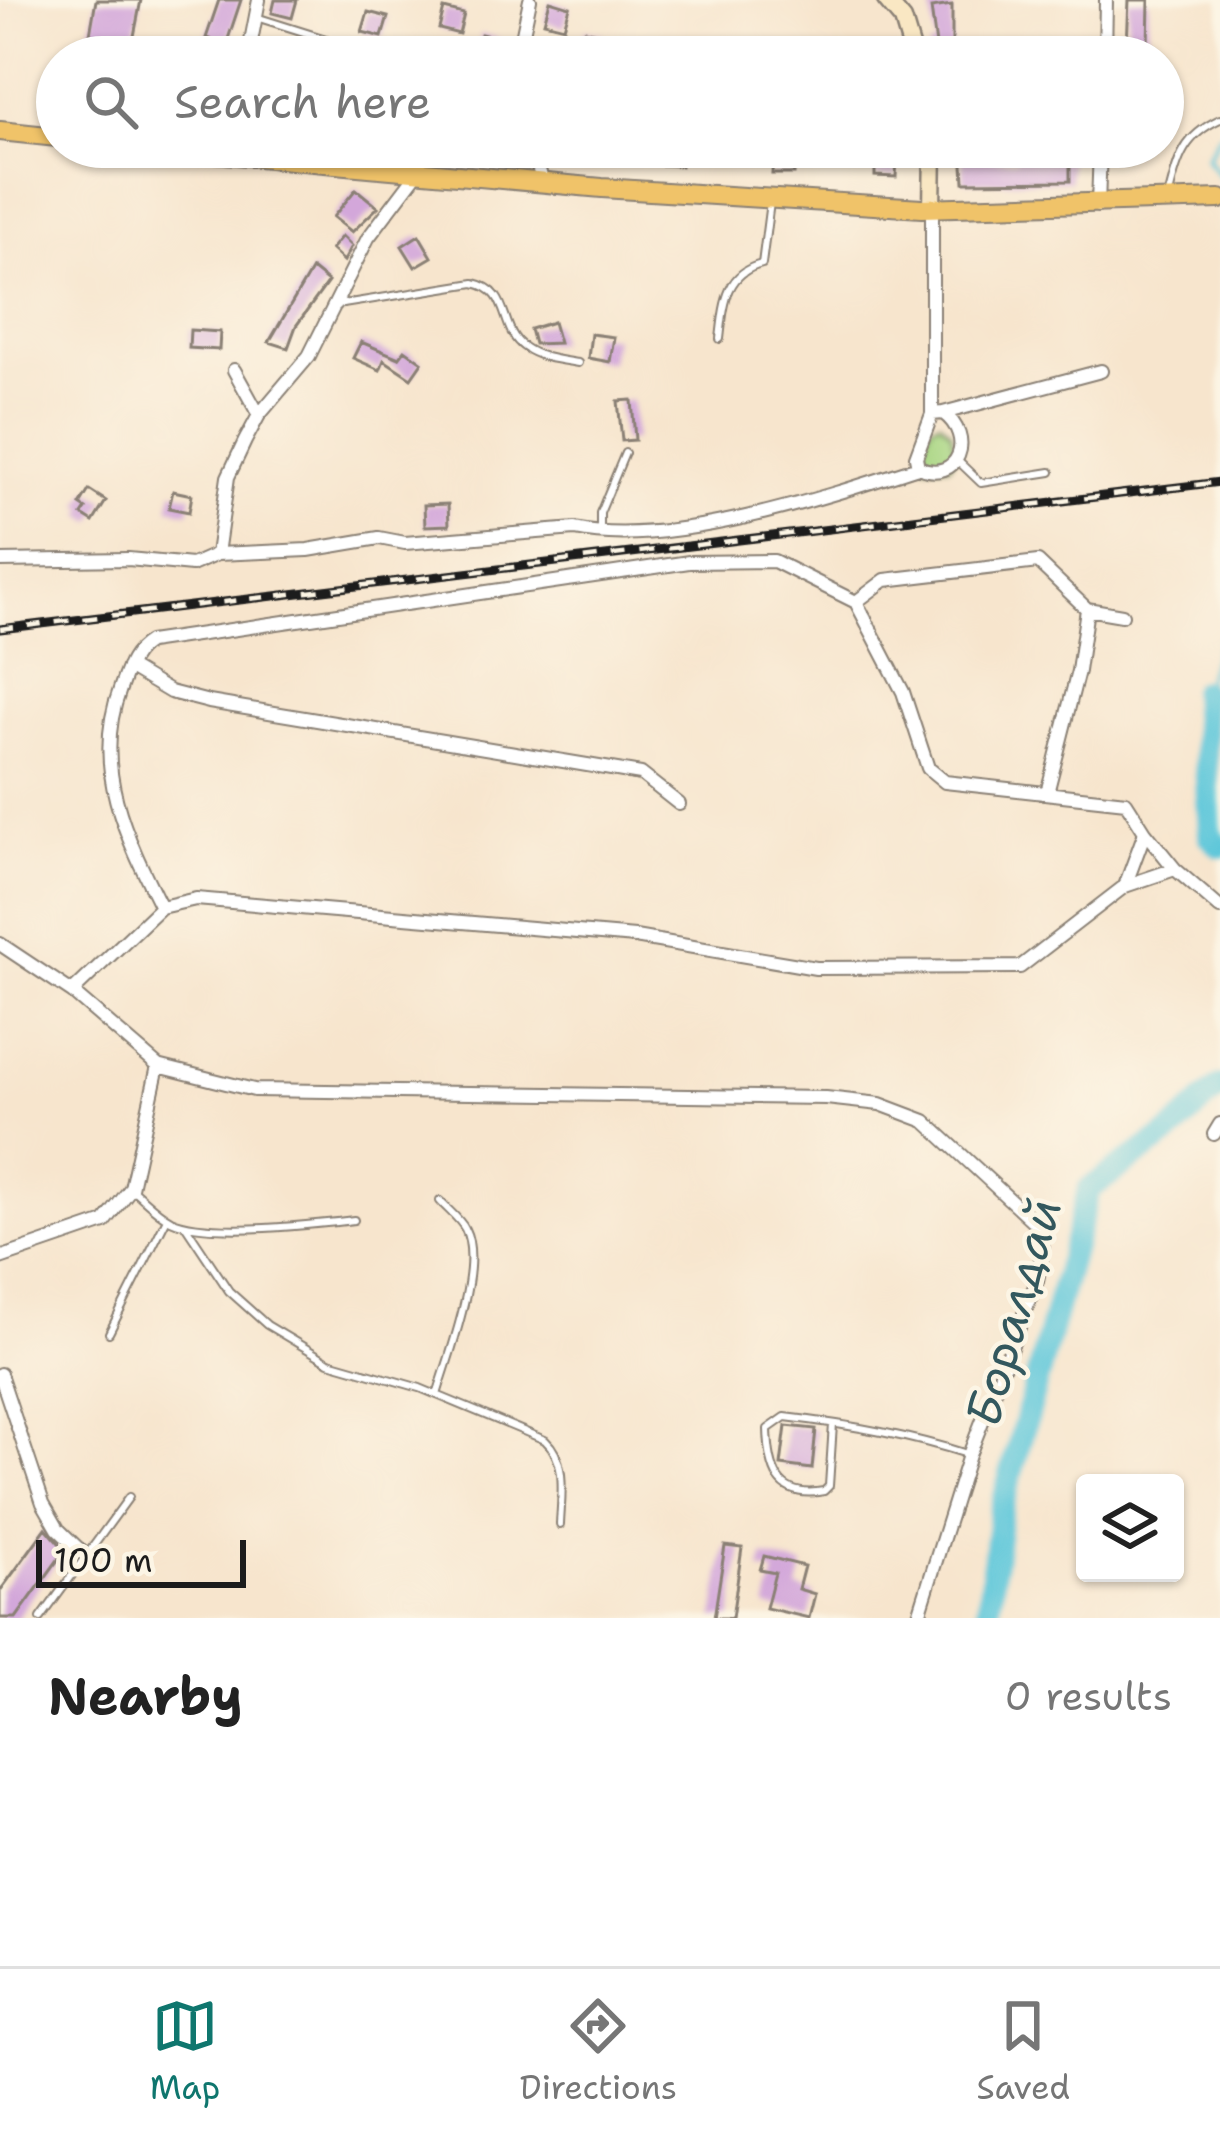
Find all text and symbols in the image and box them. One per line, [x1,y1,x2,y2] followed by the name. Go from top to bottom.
[36,36,1184,168] search box
[78,69,144,135] icon: search
[174,72,431,132] text: Search here
[950,1190,1076,1434] water label: Боралдай
[1076,1474,1184,1582] map controls
[1076,1474,1184,1582] button: layers
[36,1534,246,1587] scale bar
[54,1538,153,1583] text: 100 m
[48,1662,243,1730] text: Nearby
[1005,1670,1172,1722] text: 0 results
[150,1993,220,2110] tab: Map
[520,1993,677,2110] tab: Directions
[977,1993,1070,2110] tab: Saved

